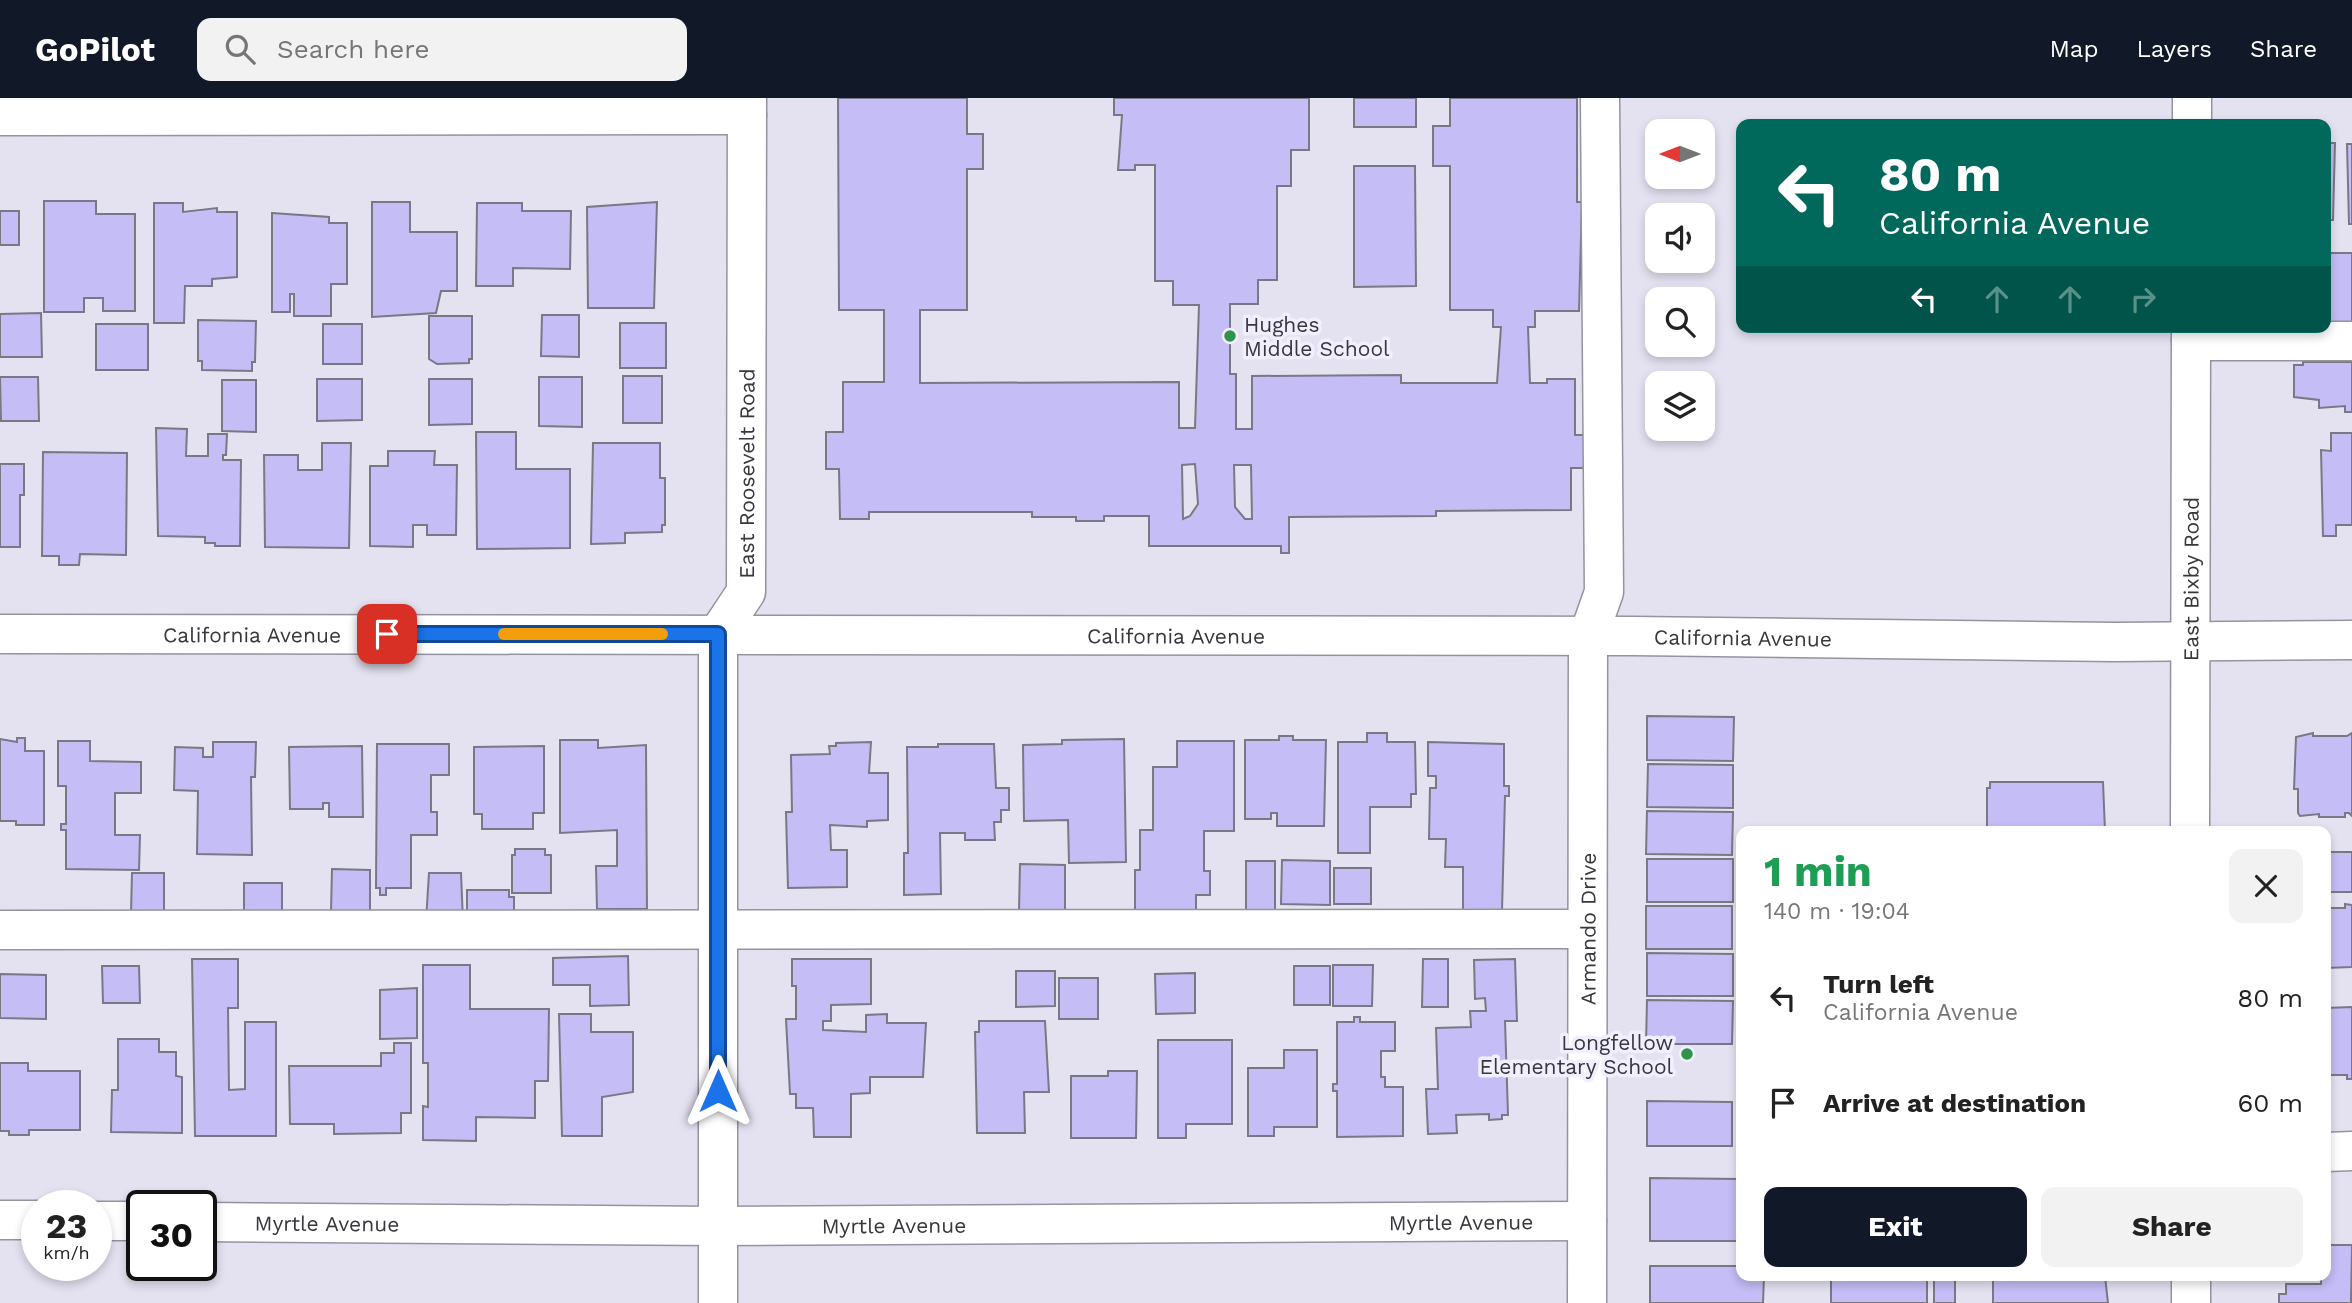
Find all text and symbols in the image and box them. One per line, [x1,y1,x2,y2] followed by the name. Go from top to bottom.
[197,18,687,81] search box
[35,30,155,69] text: GoPilot
[221,30,259,68] icon: search
[277,34,429,64] text: Search here
[2050,35,2098,63] text: Map
[2136,35,2212,63] text: Layers
[2250,35,2317,63] text: Share
[1645,119,1715,189] north arrow
[1645,119,1715,441] map controls
[1879,145,2001,203] text: 80 m
[1764,147,1855,238] icon: left
[1645,203,1715,273] button: sound
[1879,204,2150,242] text: California Avenue
[1905,280,1943,318] icon: left
[1978,280,2016,318] icon: ahead
[2051,280,2089,318] icon: ahead
[2124,280,2162,318] icon: right
[1645,287,1715,357] button: search
[1244,312,1390,361] place label: Hughes Middle School
[1222,328,1238,344] marker: Hughes Middle School
[734,368,759,579] street label: East Roosevelt Road
[1645,371,1715,441] button: layers
[2178,497,2203,661] street label: East Bixby Road
[357,604,417,664] pin
[368,615,406,653] icon: arrive
[163,622,341,647] street label: California Avenue
[1087,623,1265,648] street label: California Avenue
[1654,624,1832,651] street label: California Avenue
[1764,847,1872,896] text: 1 min
[2229,849,2303,923] button: close
[1575,853,1600,1005] street label: Armando Drive
[1764,898,1910,925] text: 140 m · 19:04
[1823,969,1934,999] text: Turn left
[1764,979,1802,1017] icon: left
[2237,983,2303,1013] text: 80 m
[1823,999,2018,1026] text: California Avenue
[1480,1030,1674,1079] place label: Longfellow Elementary School
[1679,1046,1695,1062] marker: Longfellow Elementary School
[681,1054,755,1128] position arrow
[1764,1084,1802,1122] icon: arrive
[1823,1088,2086,1118] text: Arrive at destination
[2237,1088,2303,1118] text: 60 m
[1764,1187,2027,1267] button: Exit
[2041,1187,2303,1267] button: Share
[126,1190,217,1281] speed limit sign: 30
[46,1205,87,1247] text: 23
[1389,1209,1533,1235] street label: Myrtle Avenue
[255,1210,399,1236] street label: Myrtle Avenue
[822,1212,966,1238] street label: Myrtle Avenue
[43,1242,90,1263] text: km/h

